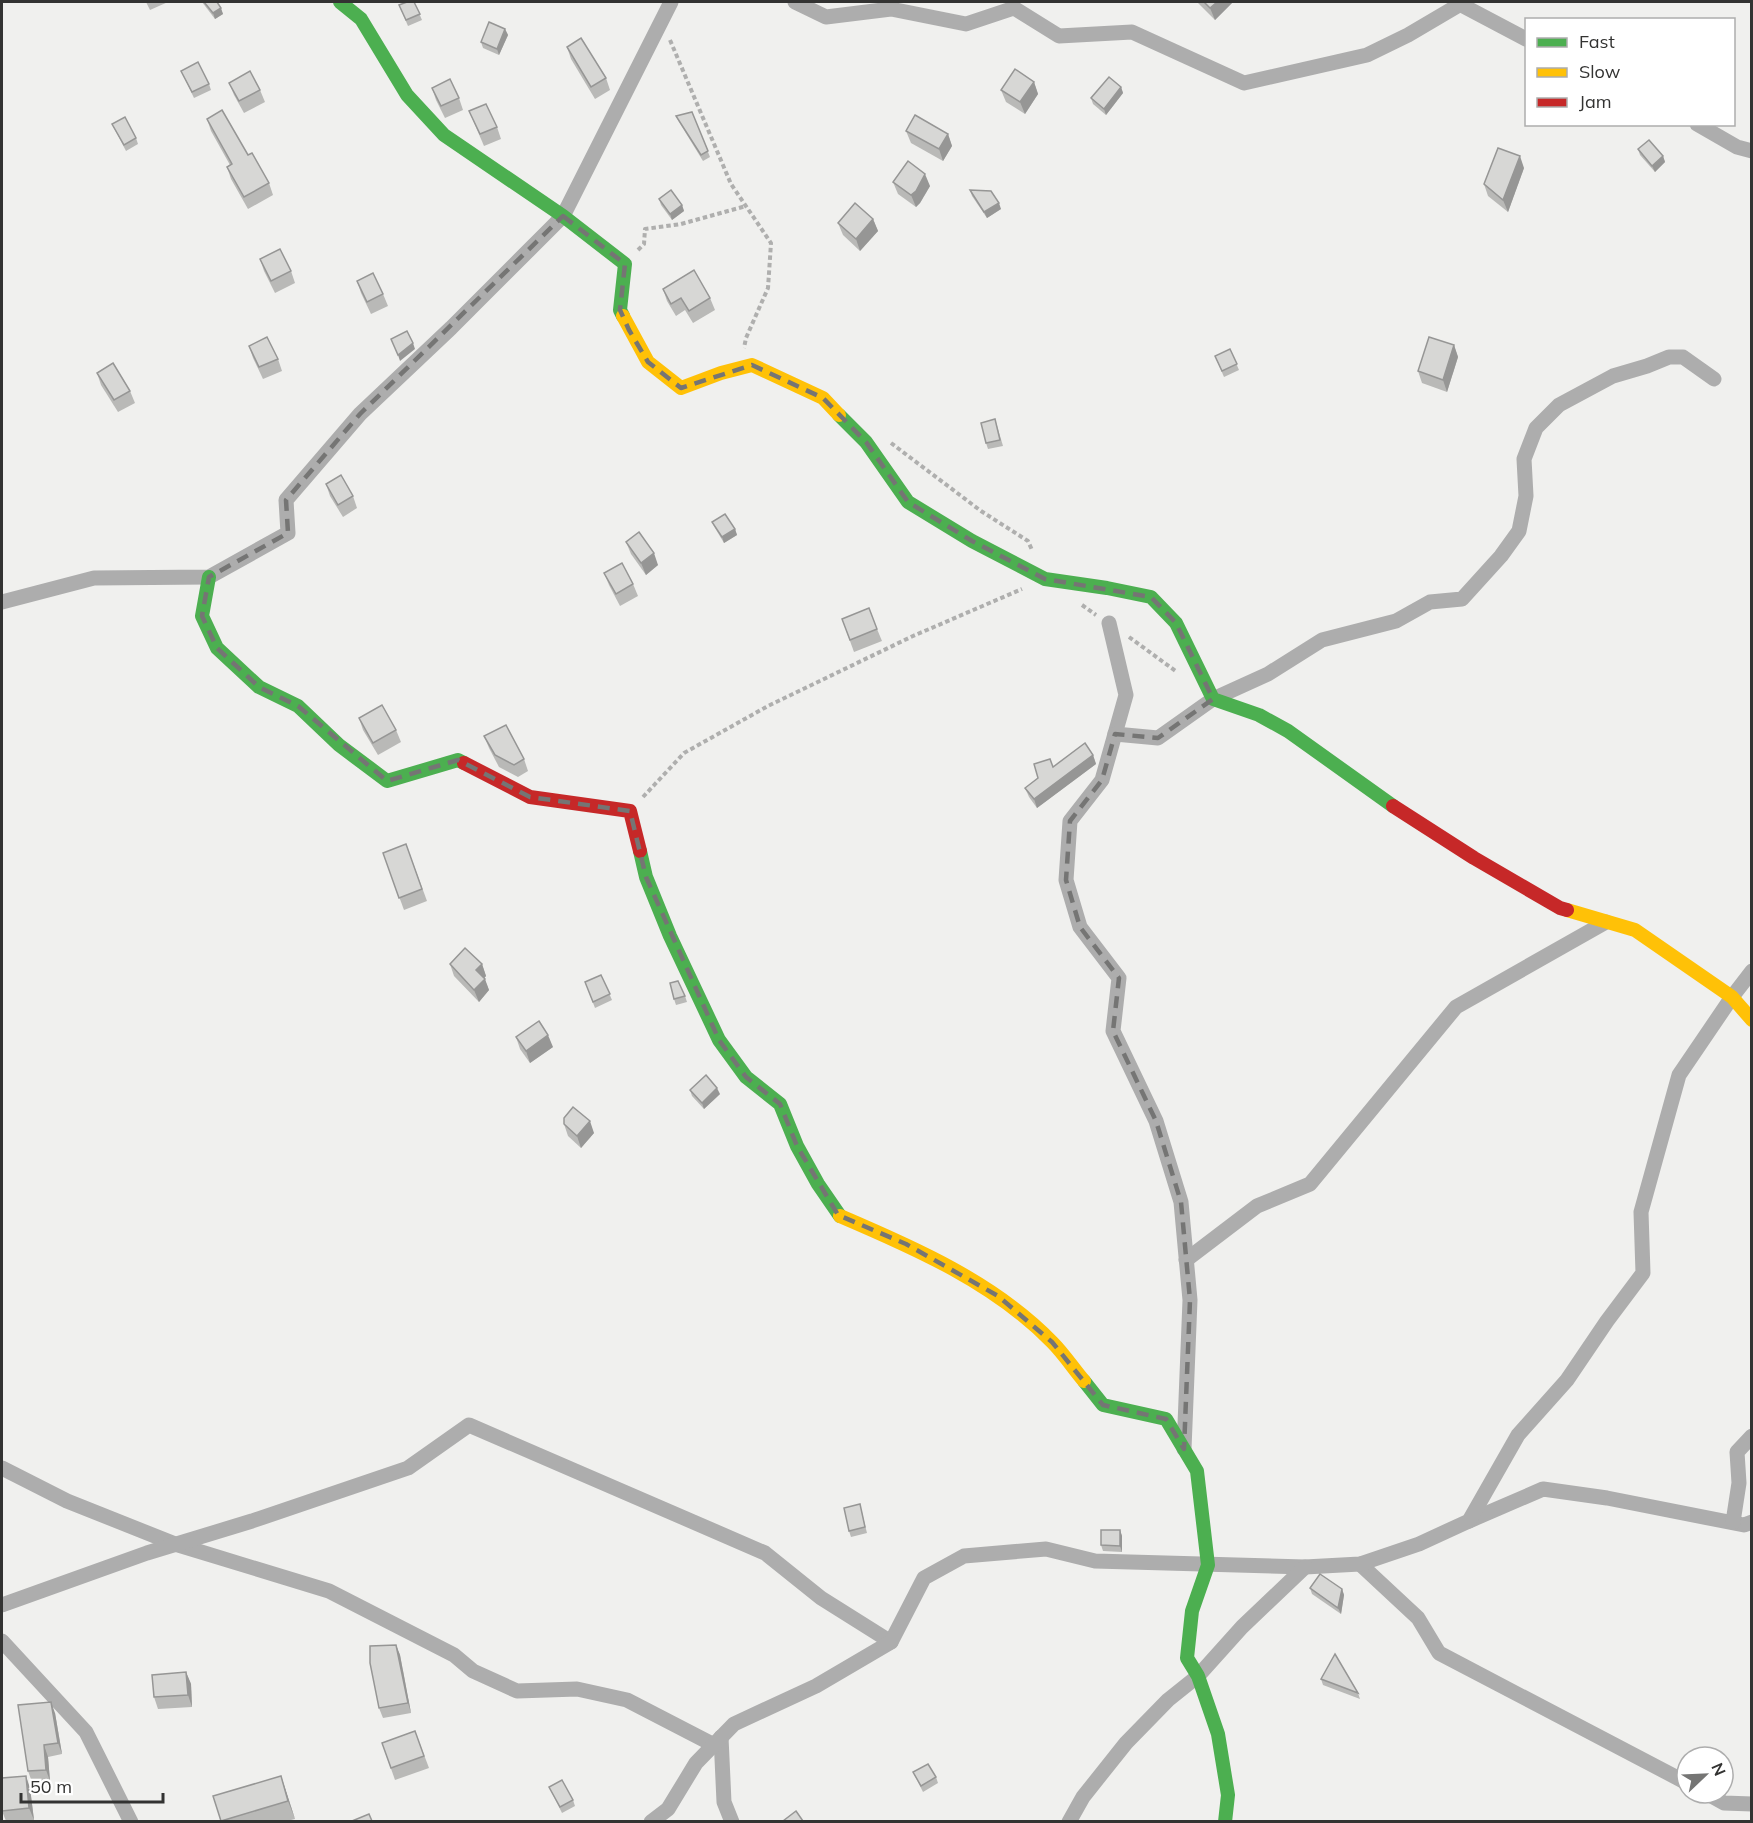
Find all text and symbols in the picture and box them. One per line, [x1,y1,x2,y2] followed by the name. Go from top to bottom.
[1525,18,1735,126] legend
[1579,30,1615,53] text: Fast
[1579,60,1621,83] text: Slow
[1579,90,1612,113] text: Jam
[1675,1745,1735,1805] north arrow
[1707,1760,1730,1779] text: N
[21,1766,164,1804] scale bar
[30,1775,72,1798] text: 50 m

